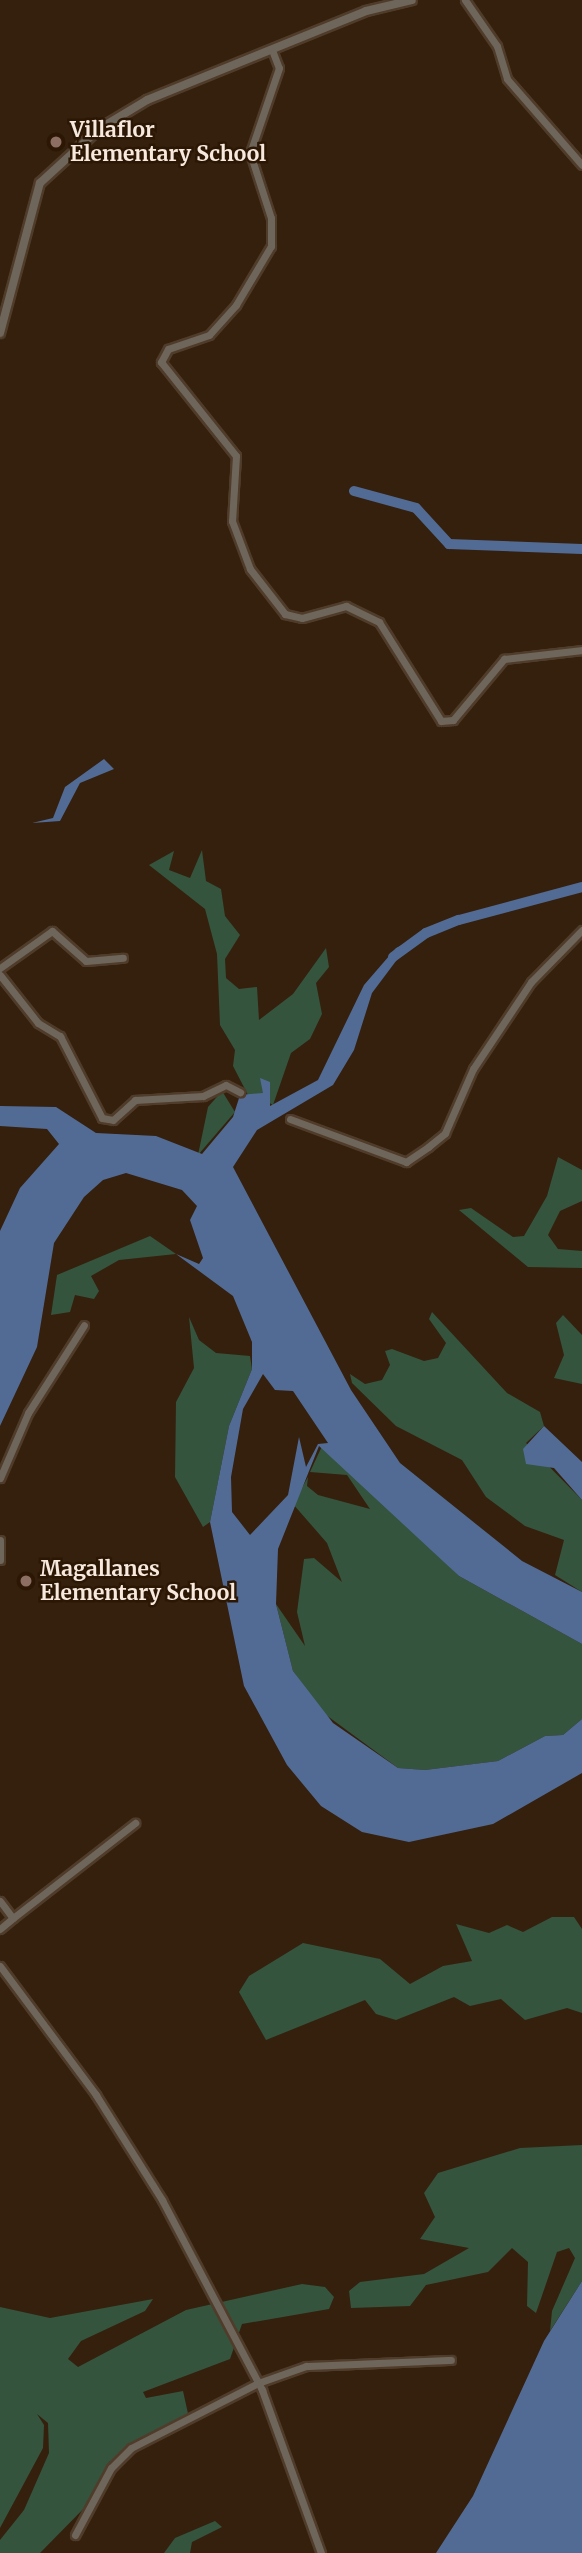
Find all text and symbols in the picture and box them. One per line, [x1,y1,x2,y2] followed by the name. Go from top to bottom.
[70,117,266,167] place label: Villaflor Elementary School
[48,134,64,150] marker: Villaflor Elementary School
[40,1556,236,1606] place label: Magallanes Elementary School
[18,1573,34,1589] marker: Magallanes Elementary School

